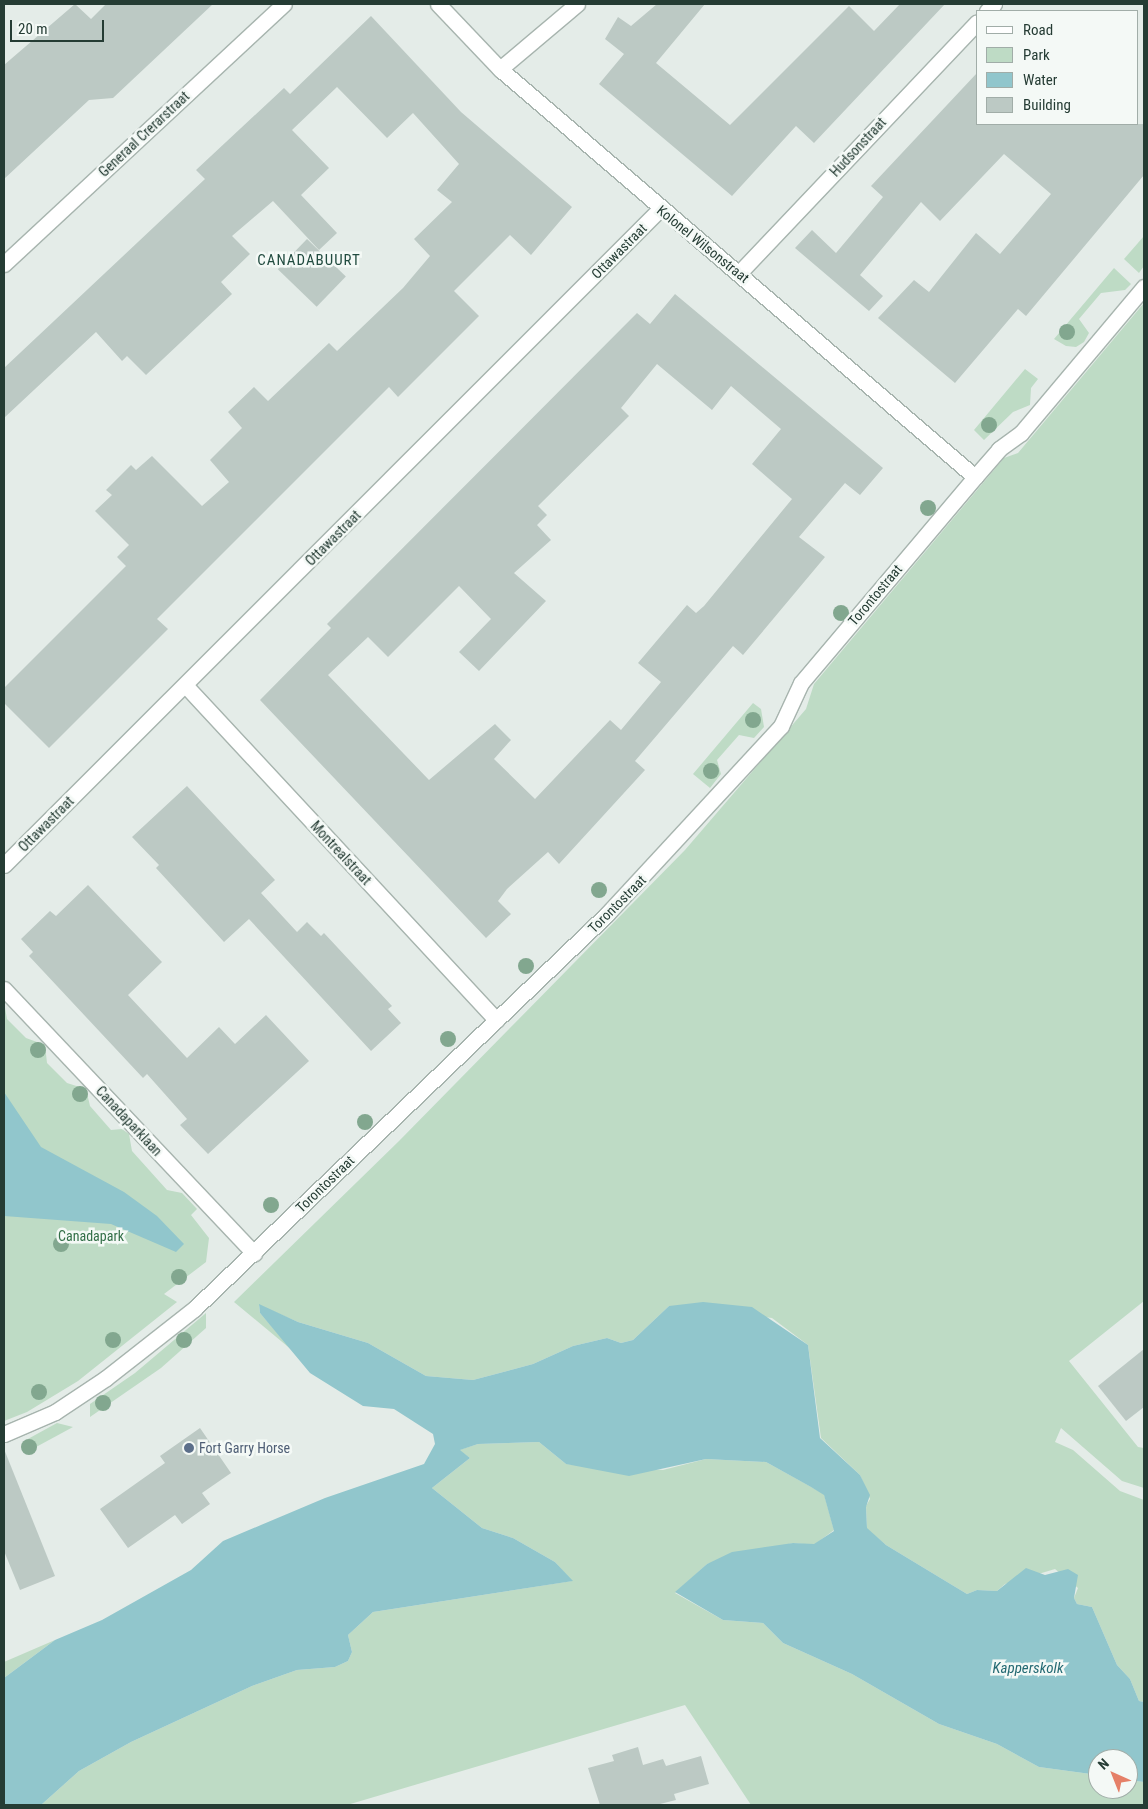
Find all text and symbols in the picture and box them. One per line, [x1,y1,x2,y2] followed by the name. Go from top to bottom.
[12,10,106,42] scale bar
[976,10,1138,125] legend
[18,20,48,38] text: 20 m
[1023,21,1053,39] text: Road
[1023,46,1050,64] text: Park
[1023,71,1057,89] text: Water
[95,88,193,180] street label: Generaal Crerarstraat
[1023,96,1071,114] text: Building
[826,114,890,180] street label: Hudsonstraat
[653,202,753,286] street label: Kolonel Wilsonstraat
[588,220,650,282] street label: Ottawastraat
[256,252,362,270] district label: CANADABUURT
[302,507,364,569] street label: Ottawastraat
[845,561,905,629] street label: Torontostraat
[15,793,77,855] street label: Ottawastraat
[307,818,375,888] street label: Montrealstraat
[585,872,649,936] street label: Torontostraat
[92,1083,166,1159] street label: Canadaparklaan
[292,1152,358,1216] street label: Torontostraat
[58,1228,124,1244] park label: Canadapark
[199,1440,290,1456] place label: Fort Garry Horse
[183,1442,195,1454] marker: Fort Garry Horse
[993,1660,1063,1678] water label: Kapperskolk
[1088,1749,1138,1799] north arrow
[1095,1755,1112,1773] text: N

